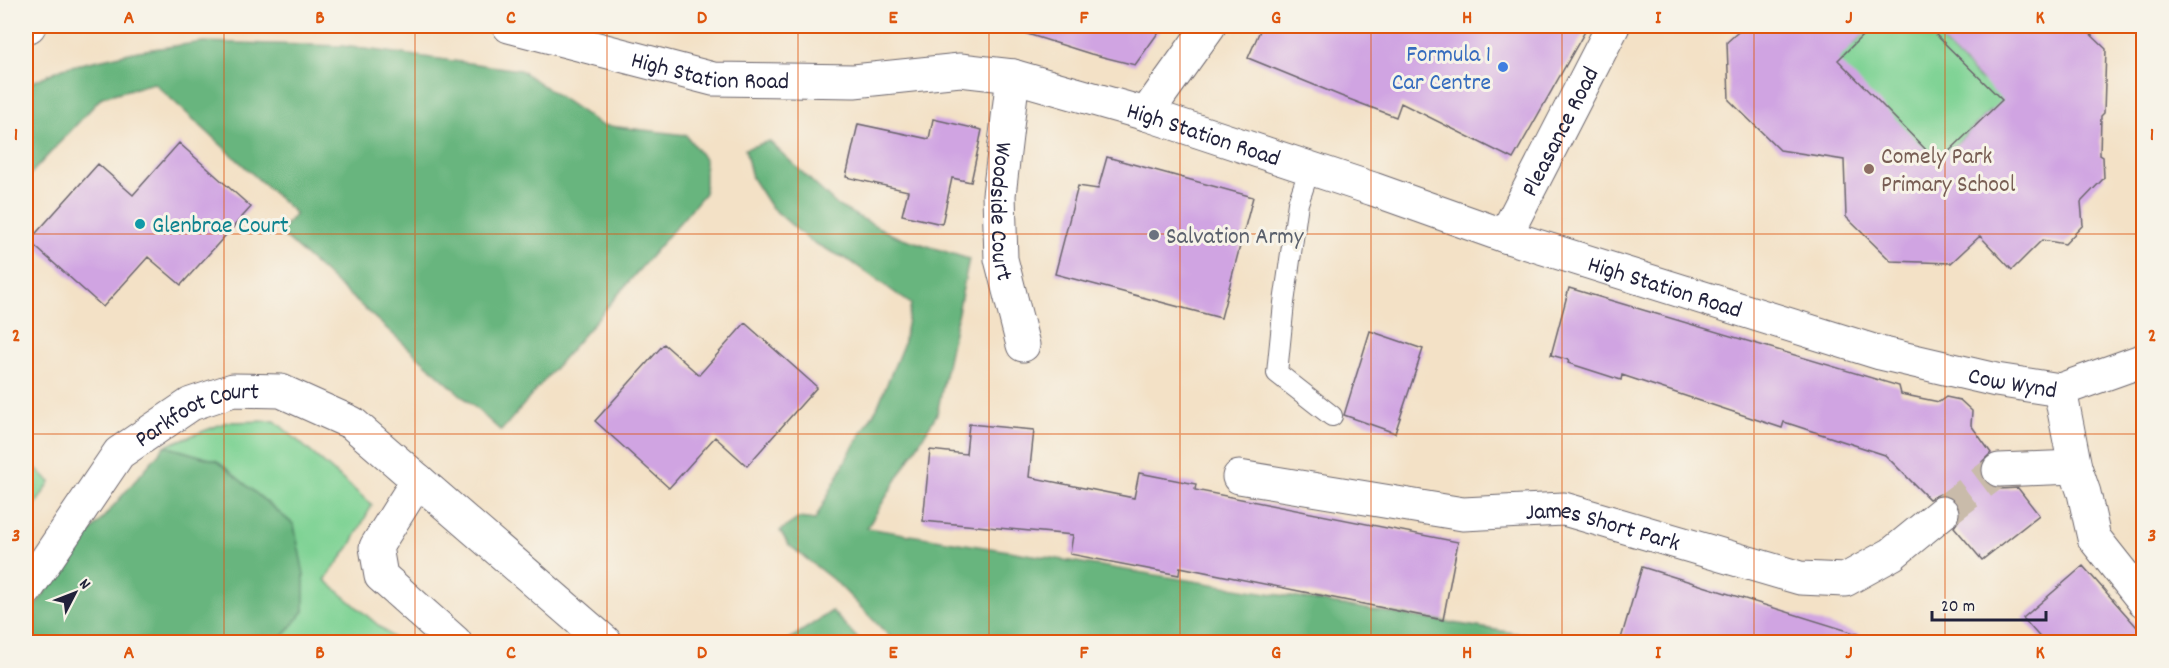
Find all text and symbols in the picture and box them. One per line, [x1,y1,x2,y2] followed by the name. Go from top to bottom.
[124,5,135,33] text: A
[315,5,325,33] text: B
[506,5,516,33] text: C
[697,5,708,33] text: D
[888,5,898,33] text: E
[1080,5,1090,33] text: F
[1271,5,1281,33] text: G
[1462,5,1472,33] text: H
[1655,5,1662,33] text: I
[1845,5,1853,33] text: J
[2035,5,2045,33] text: K
[1392,39,1491,101] place label: Formula 1 Car Centre
[627,44,789,100] street label: High Station Road
[1496,60,1510,74] marker: Formula 1 Car Centre
[1514,62,1609,203] street label: Pleasance Road
[1122,95,1284,177] street label: High Station Road
[14,122,18,150] text: 1
[2150,122,2154,150] text: 1
[979,140,1020,285] street label: Woodside Court
[1881,141,2016,203] place label: Comely Park Primary School
[1862,162,1876,176] marker: Comely Park Primary School
[152,210,289,244] place label: Glenbrae Court
[133,217,147,231] marker: Glenbrae Court
[1166,221,1305,255] place label: Salvation Army
[1147,228,1161,242] marker: Salvation Army
[1583,249,1746,329] street label: High Station Road
[12,323,20,351] text: 2
[2148,323,2156,351] text: 2
[1964,360,2059,409] street label: Cow Wynd
[129,376,259,457] street label: Parkfoot Court
[1525,495,1684,562] street label: James Short Park
[12,523,20,551] text: 3
[2148,523,2156,551] text: 3
[45,563,105,623] north arrow
[73,574,96,595] text: N
[1932,584,2046,622] scale bar
[1941,595,1975,620] text: 20 m
[124,640,135,668] text: A
[315,640,325,668] text: B
[506,640,516,668] text: C
[697,640,708,668] text: D
[888,640,898,668] text: E
[1080,640,1090,668] text: F
[1271,640,1281,668] text: G
[1462,640,1472,668] text: H
[1655,640,1662,668] text: I
[1845,640,1853,668] text: J
[2035,640,2045,668] text: K

